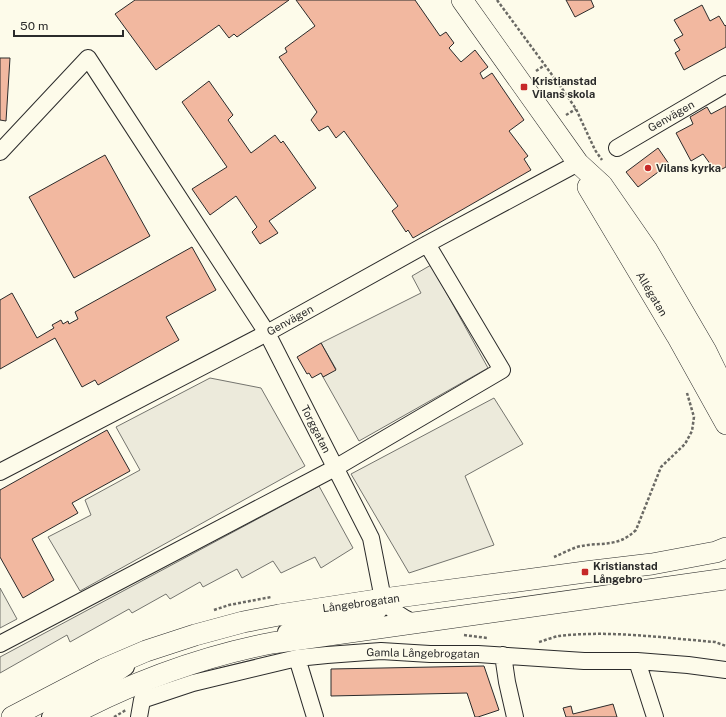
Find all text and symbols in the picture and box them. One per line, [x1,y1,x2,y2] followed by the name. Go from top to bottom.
[14,12,123,38] scale bar
[20,19,48,33] text: 50 m
[532,75,597,100] place label: Kristianstad Vilans skola
[519,82,529,92] marker: Kristianstad Vilans skola
[646,98,696,134] street label: Genvägen
[656,162,721,174] place label: Vilans kyrka
[643,163,653,173] marker: Vilans kyrka
[634,270,670,318] street label: Allégatan
[265,302,315,338] street label: Genvägen
[299,403,333,455] street label: Torggatan
[593,560,658,585] place label: Kristianstad Långebro
[580,567,590,577] marker: Kristianstad Långebro
[322,592,400,614] street label: Långebrogatan
[366,646,480,660] street label: Gamla Långebrogatan

